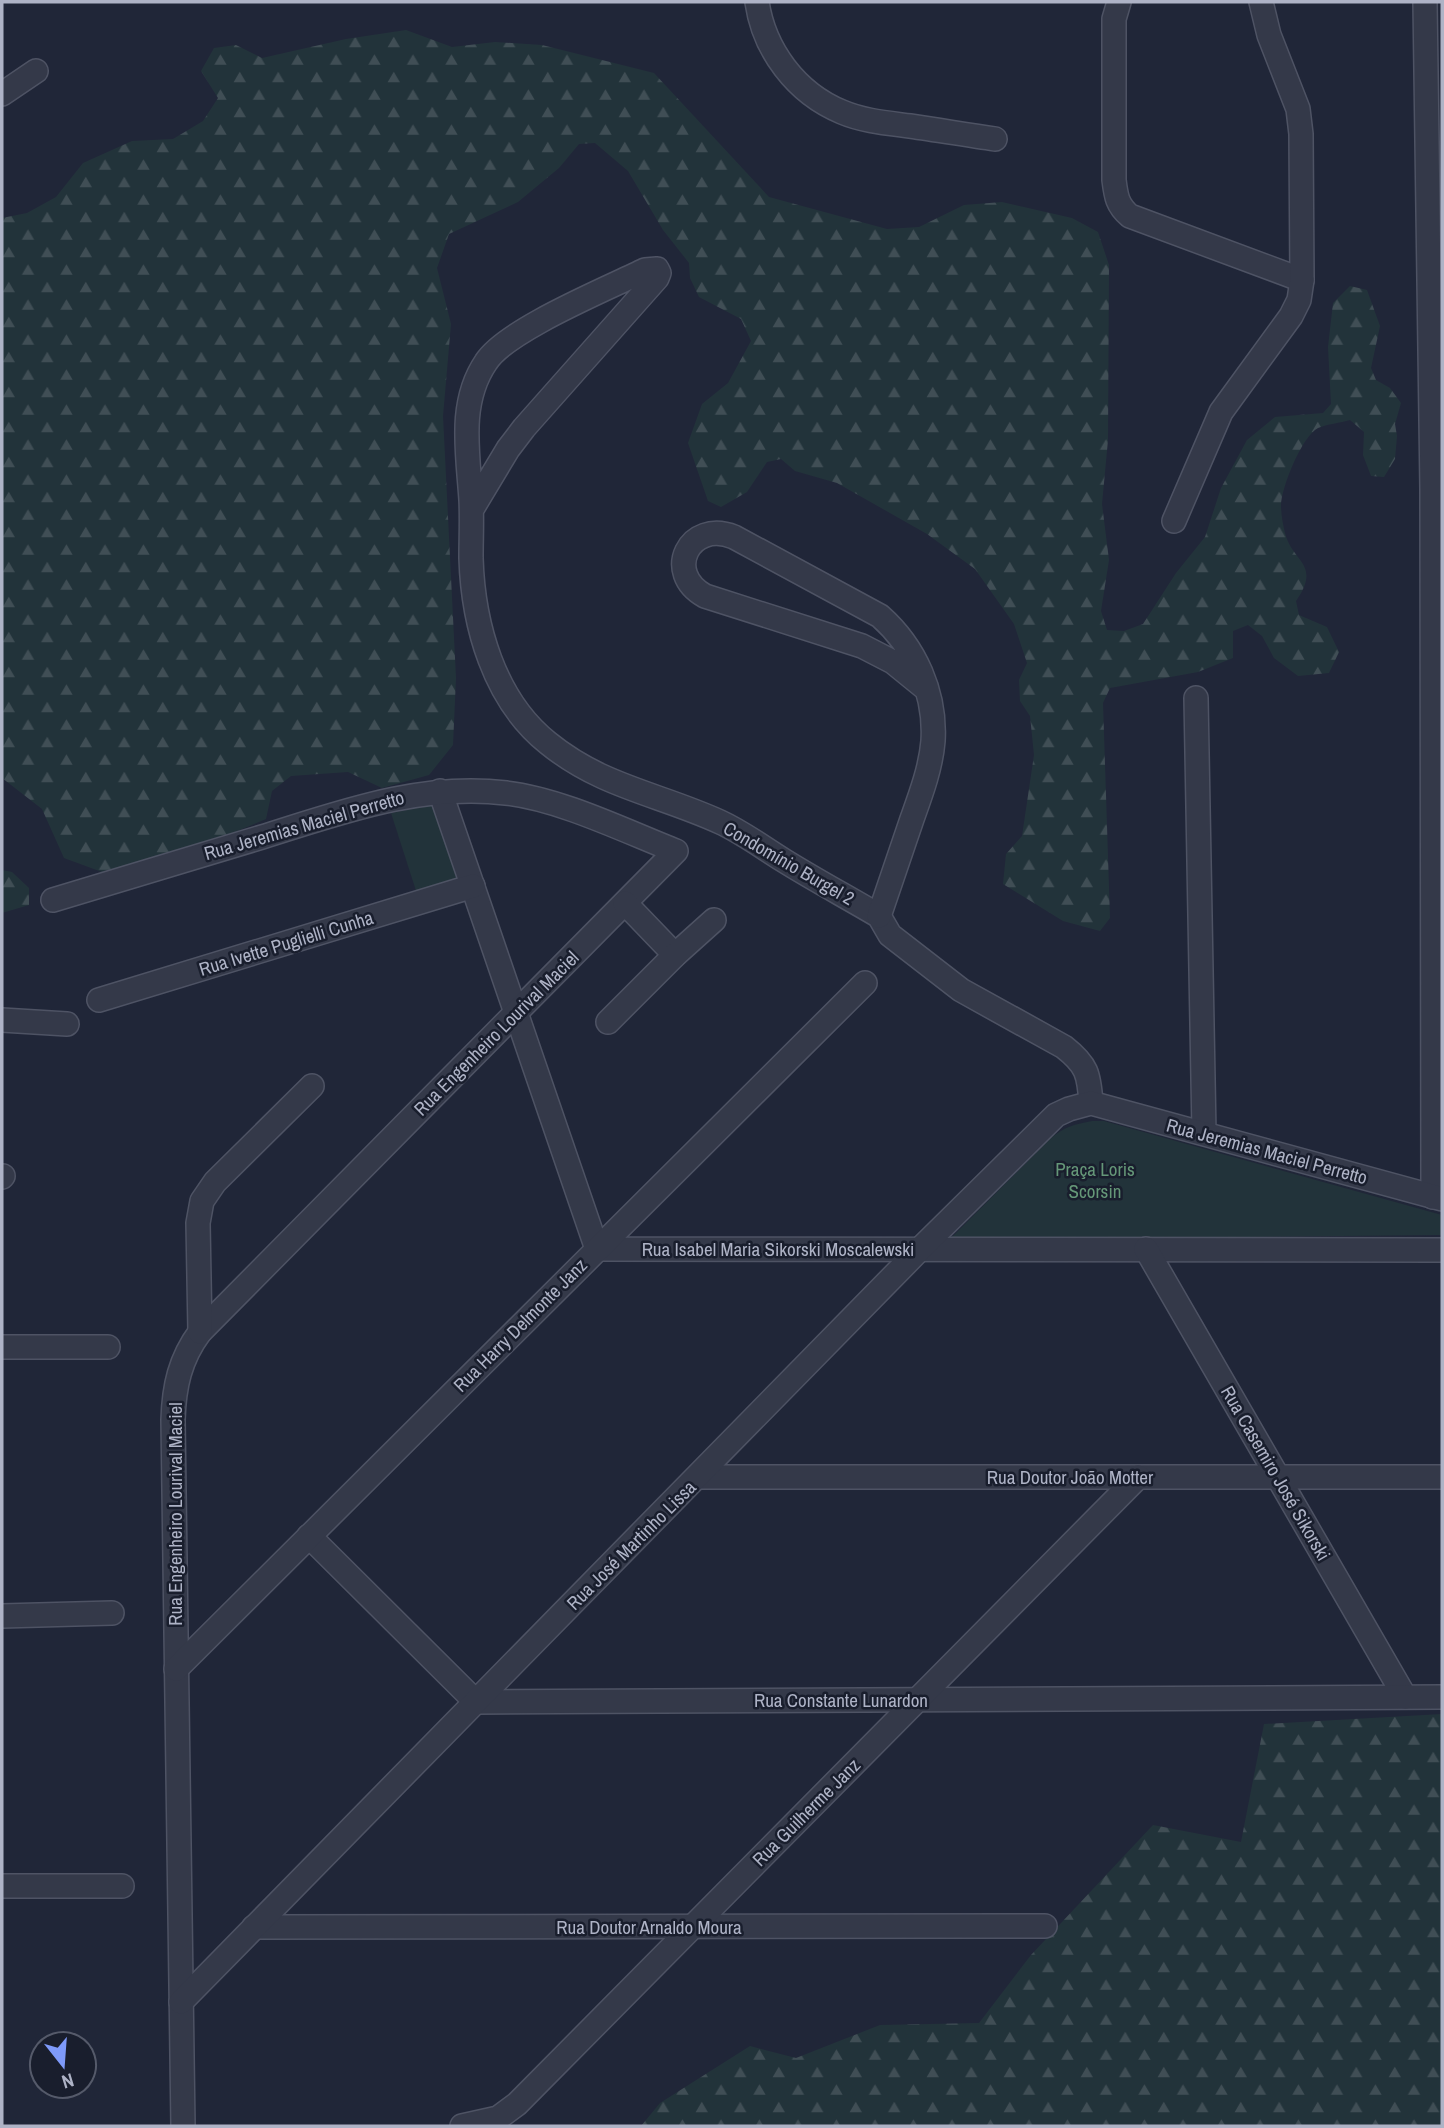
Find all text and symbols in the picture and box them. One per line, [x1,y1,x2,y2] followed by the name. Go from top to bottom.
[201,784,407,866] street label: Rua Jeremias Maciel Perretto
[719,815,859,911] street label: Condomínio Burgel 2
[196,904,377,982] street label: Rua Ivette Puglielli Cunha
[408,945,584,1121] street label: Rua Engenheiro Lourival Maciel
[1164,1112,1370,1190] street label: Rua Jeremias Maciel Perretto
[1055,1156,1135,1204] park label: Praça Loris Scorsin
[642,1236,914,1262] street label: Rua Isabel Maria Sikorski Moscalewski
[447,1252,593,1398] street label: Rua Harry Delmonte Janz
[1215,1381,1337,1565] street label: Rua Casemiro José Sikorski
[162,1402,188,1626] street label: Rua Engenheiro Lourival Maciel
[987,1464,1154,1490] street label: Rua Doutor João Motter
[561,1474,702,1615] street label: Rua José Martinho Lissa
[754,1687,928,1713] street label: Rua Constante Lunardon
[746,1752,866,1872] street label: Rua Guilherme Janz
[556,1914,742,1940] street label: Rua Doutor Arnaldo Moura
[28,2030,98,2100] north arrow
[59,2067,77,2095] text: N

